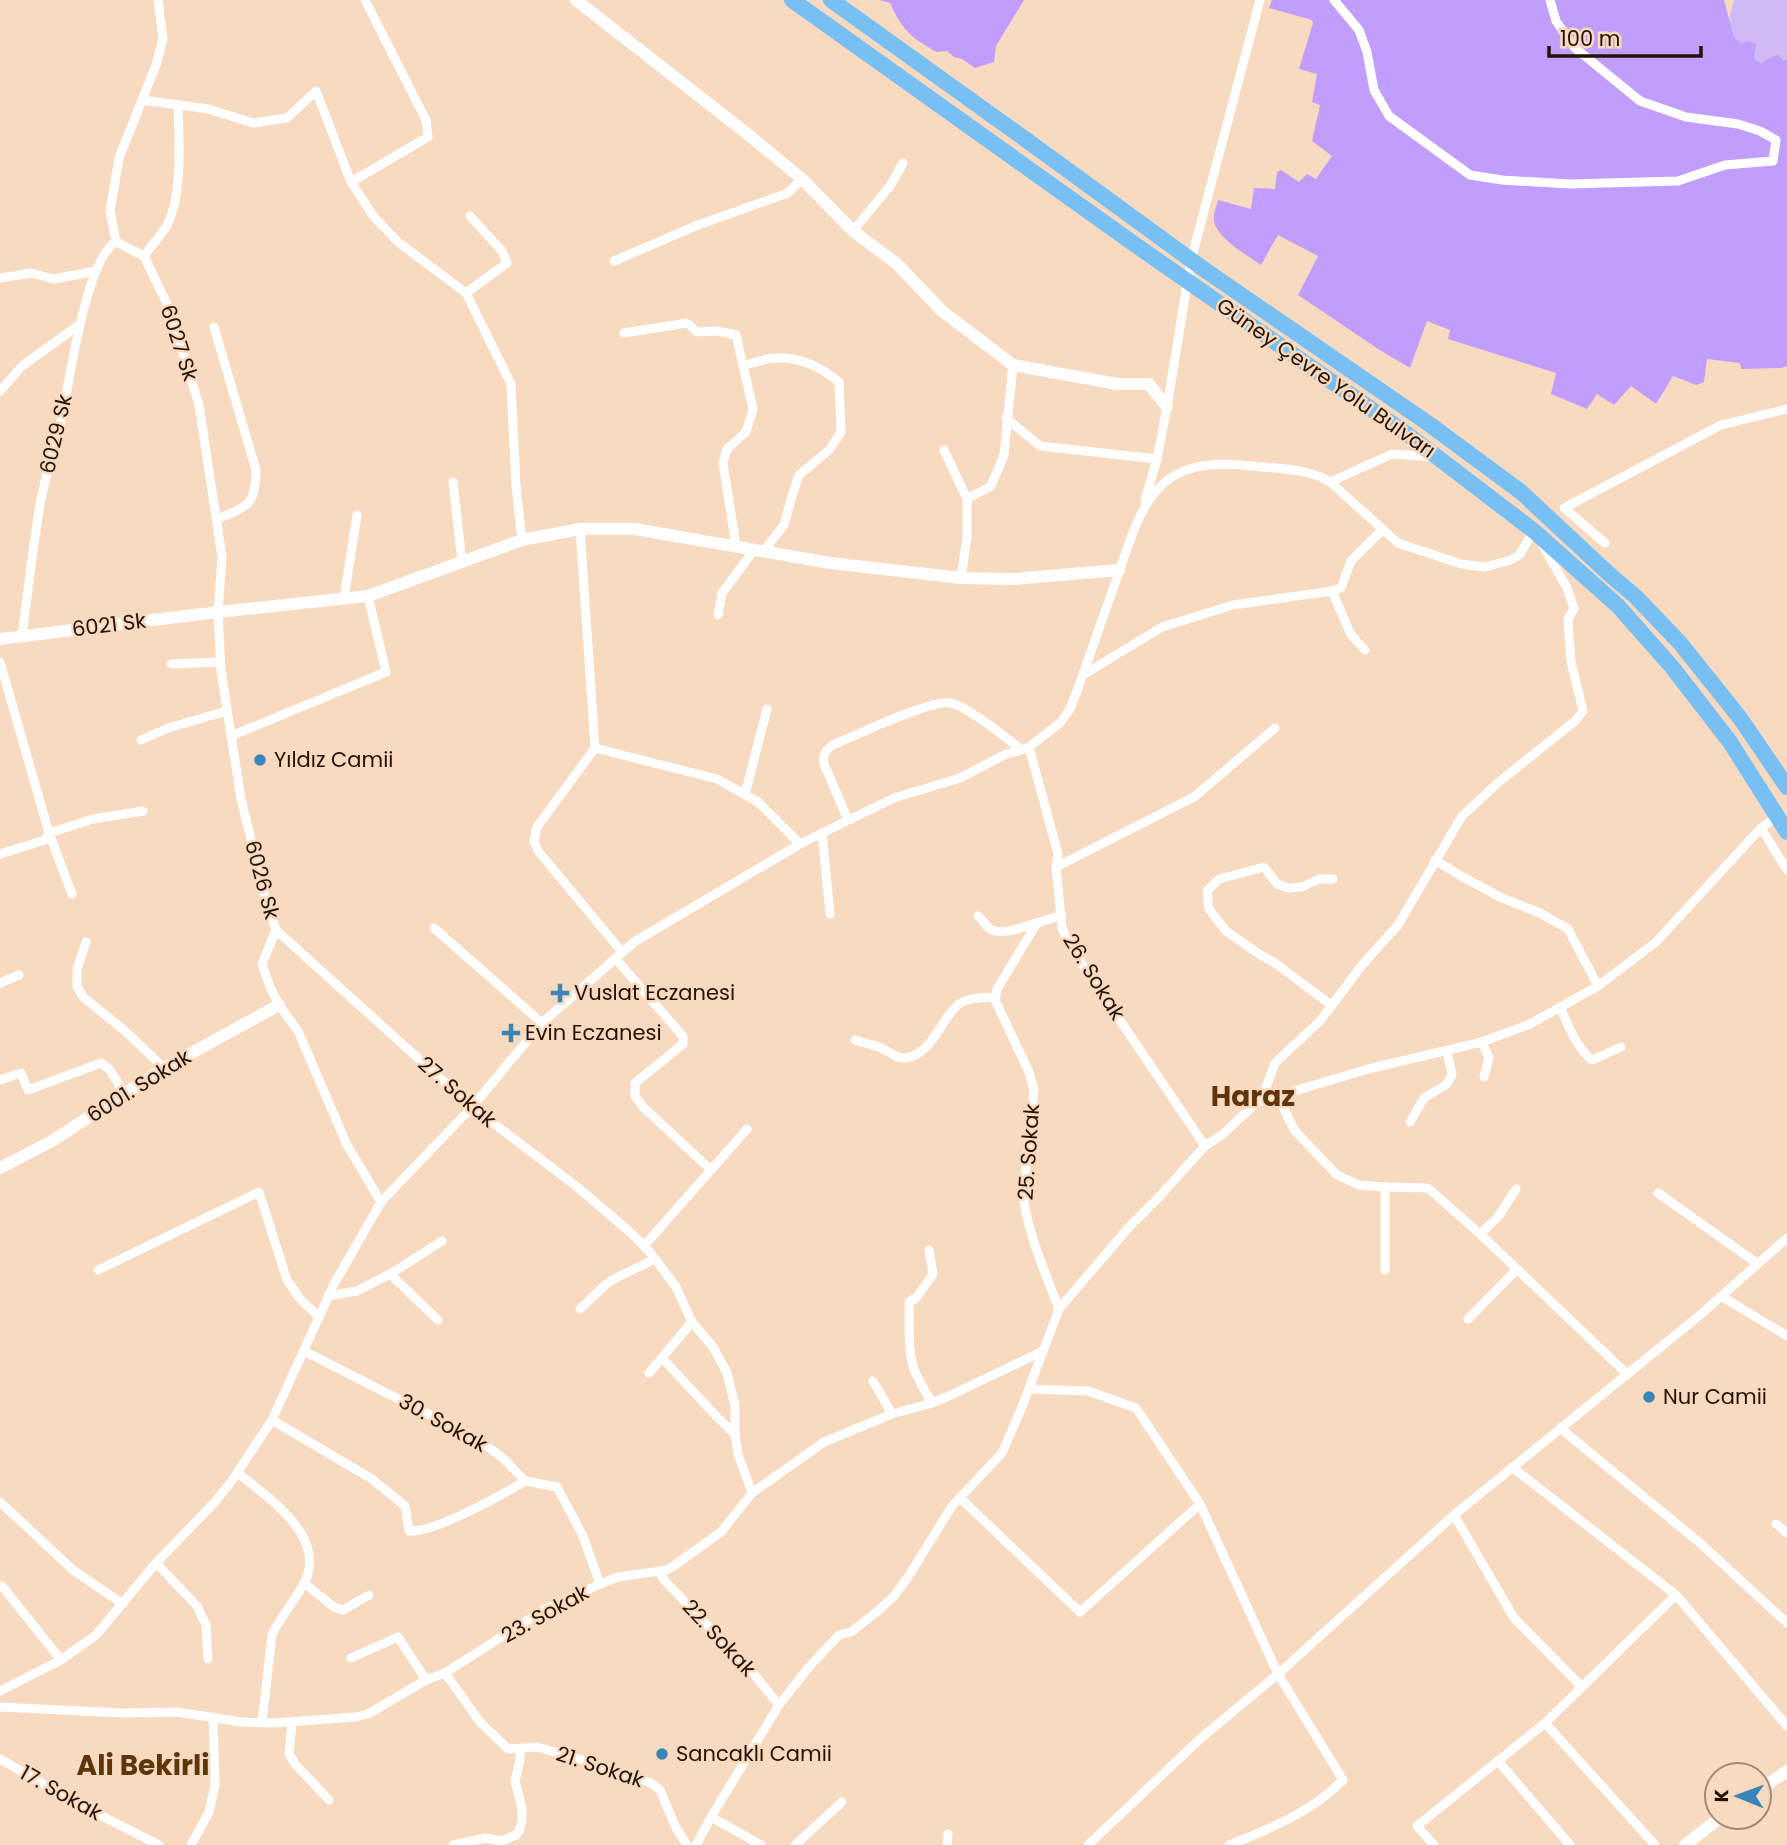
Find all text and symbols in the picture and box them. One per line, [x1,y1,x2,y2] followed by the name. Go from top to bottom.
[1549,14,1701,58] scale bar
[1560,24,1620,53] text: 100 m
[1211,291,1442,464] street label: Güney Çevre Yolu Bulvarı
[154,301,205,385] street label: 6027 Sk
[32,391,79,476] street label: 6029 Sk
[70,606,148,643] street label: 6021 Sk
[274,745,394,774] place label: Yıldız Camii
[252,752,268,768] marker: Yıldız Camii
[238,837,287,923] street label: 6026 Sk
[1056,928,1133,1026] street label: 26. Sokak
[574,978,735,1007] place label: Vuslat Eczanesi
[552,985,568,1001] marker: Vuslat Eczanesi
[525,1018,662,1047] place label: Evin Eczanesi
[503,1025,519,1041] marker: Evin Eczanesi
[81,1042,197,1129] street label: 6001. Sokak
[412,1049,503,1134] street label: 27. Sokak
[1211,1077,1295,1116] district label: Haraz
[1011,1102,1046,1201] street label: 25. Sokak
[1663,1382,1767,1411] place label: Nur Camii
[394,1386,493,1459] street label: 30. Sokak
[1641,1389,1657,1405] marker: Nur Camii
[496,1578,594,1650] street label: 23. Sokak
[676,1593,763,1683] street label: 22. Sokak
[553,1739,648,1794] street label: 21. Sokak
[676,1739,832,1768] place label: Sancaklı Camii
[77,1746,209,1785] district label: Ali Bekirli
[654,1746,670,1762] marker: Sancaklı Camii
[15,1758,108,1827] street label: 17. Sokak
[1703,1761,1773,1831] north arrow
[1708,1789,1735,1803] text: K

